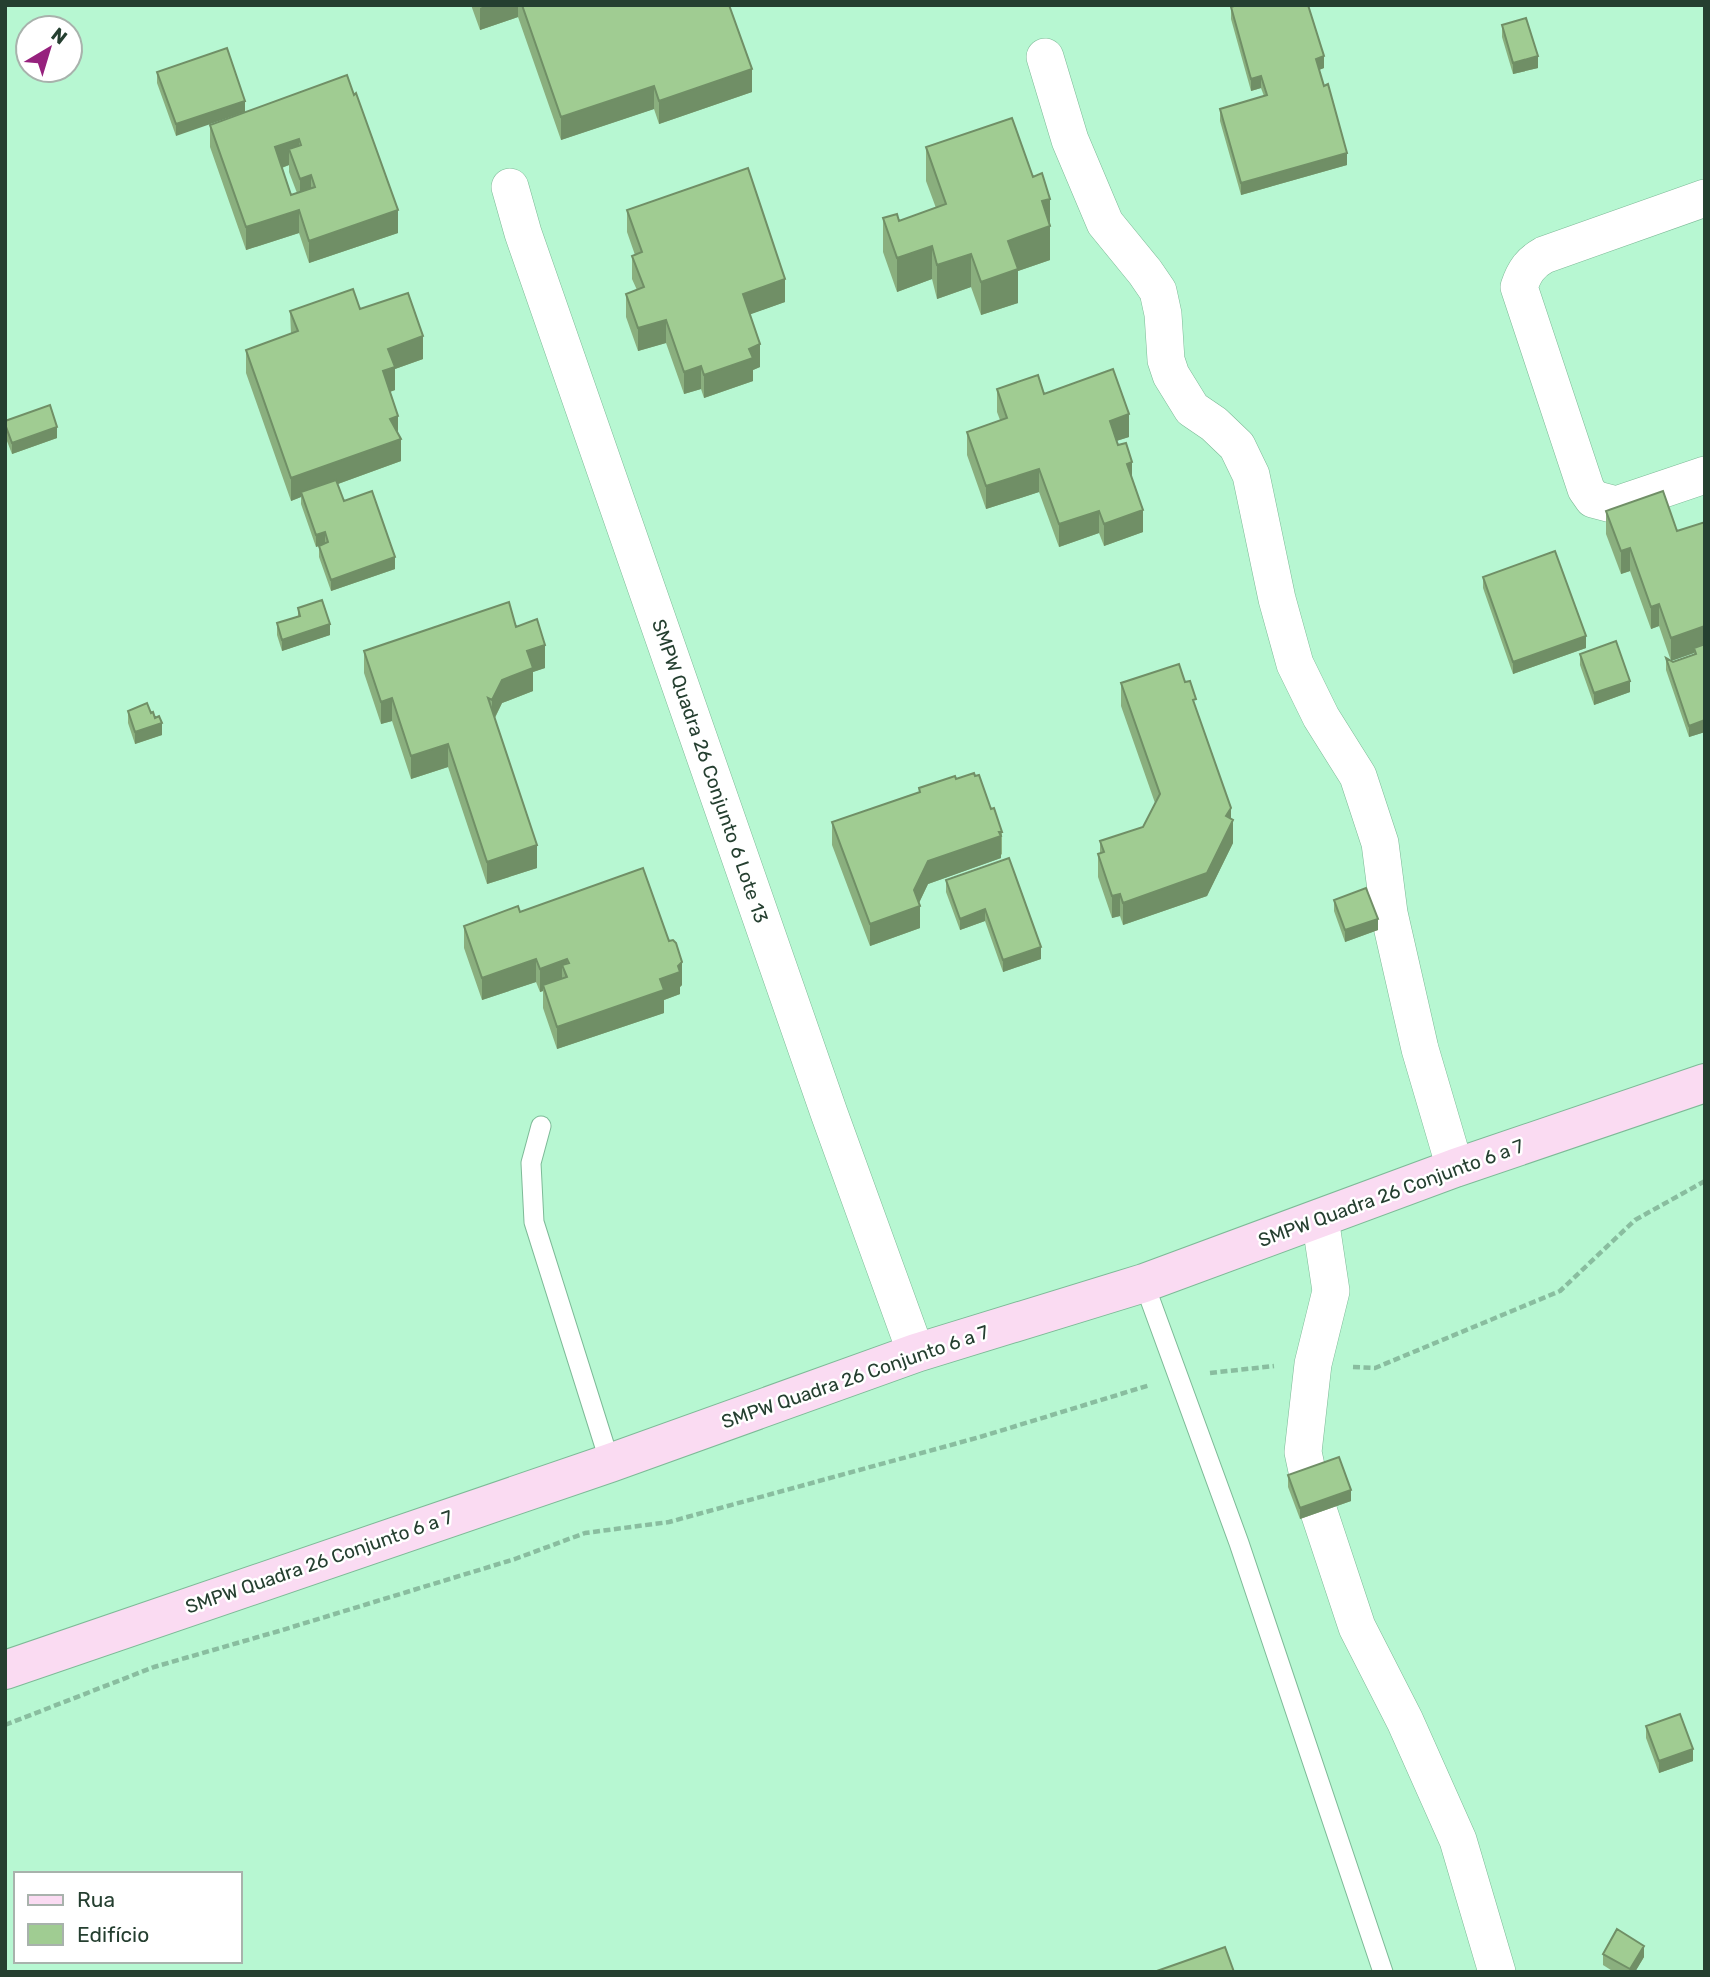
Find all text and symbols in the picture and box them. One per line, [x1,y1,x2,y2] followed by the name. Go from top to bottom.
[14,14,84,84] north arrow
[47,23,72,49] text: N
[647,616,773,926] street label: SMPW Quadra 26 Conjunto 6 Lote 13
[1255,1134,1527,1252] street label: SMPW Quadra 26 Conjunto 6 a 7
[718,1320,992,1434] street label: SMPW Quadra 26 Conjunto 6 a 7
[182,1505,456,1619] street label: SMPW Quadra 26 Conjunto 6 a 7
[14,1872,242,1963] legend
[77,1887,115,1912] text: Rua
[77,1922,149,1947] text: Edifício

